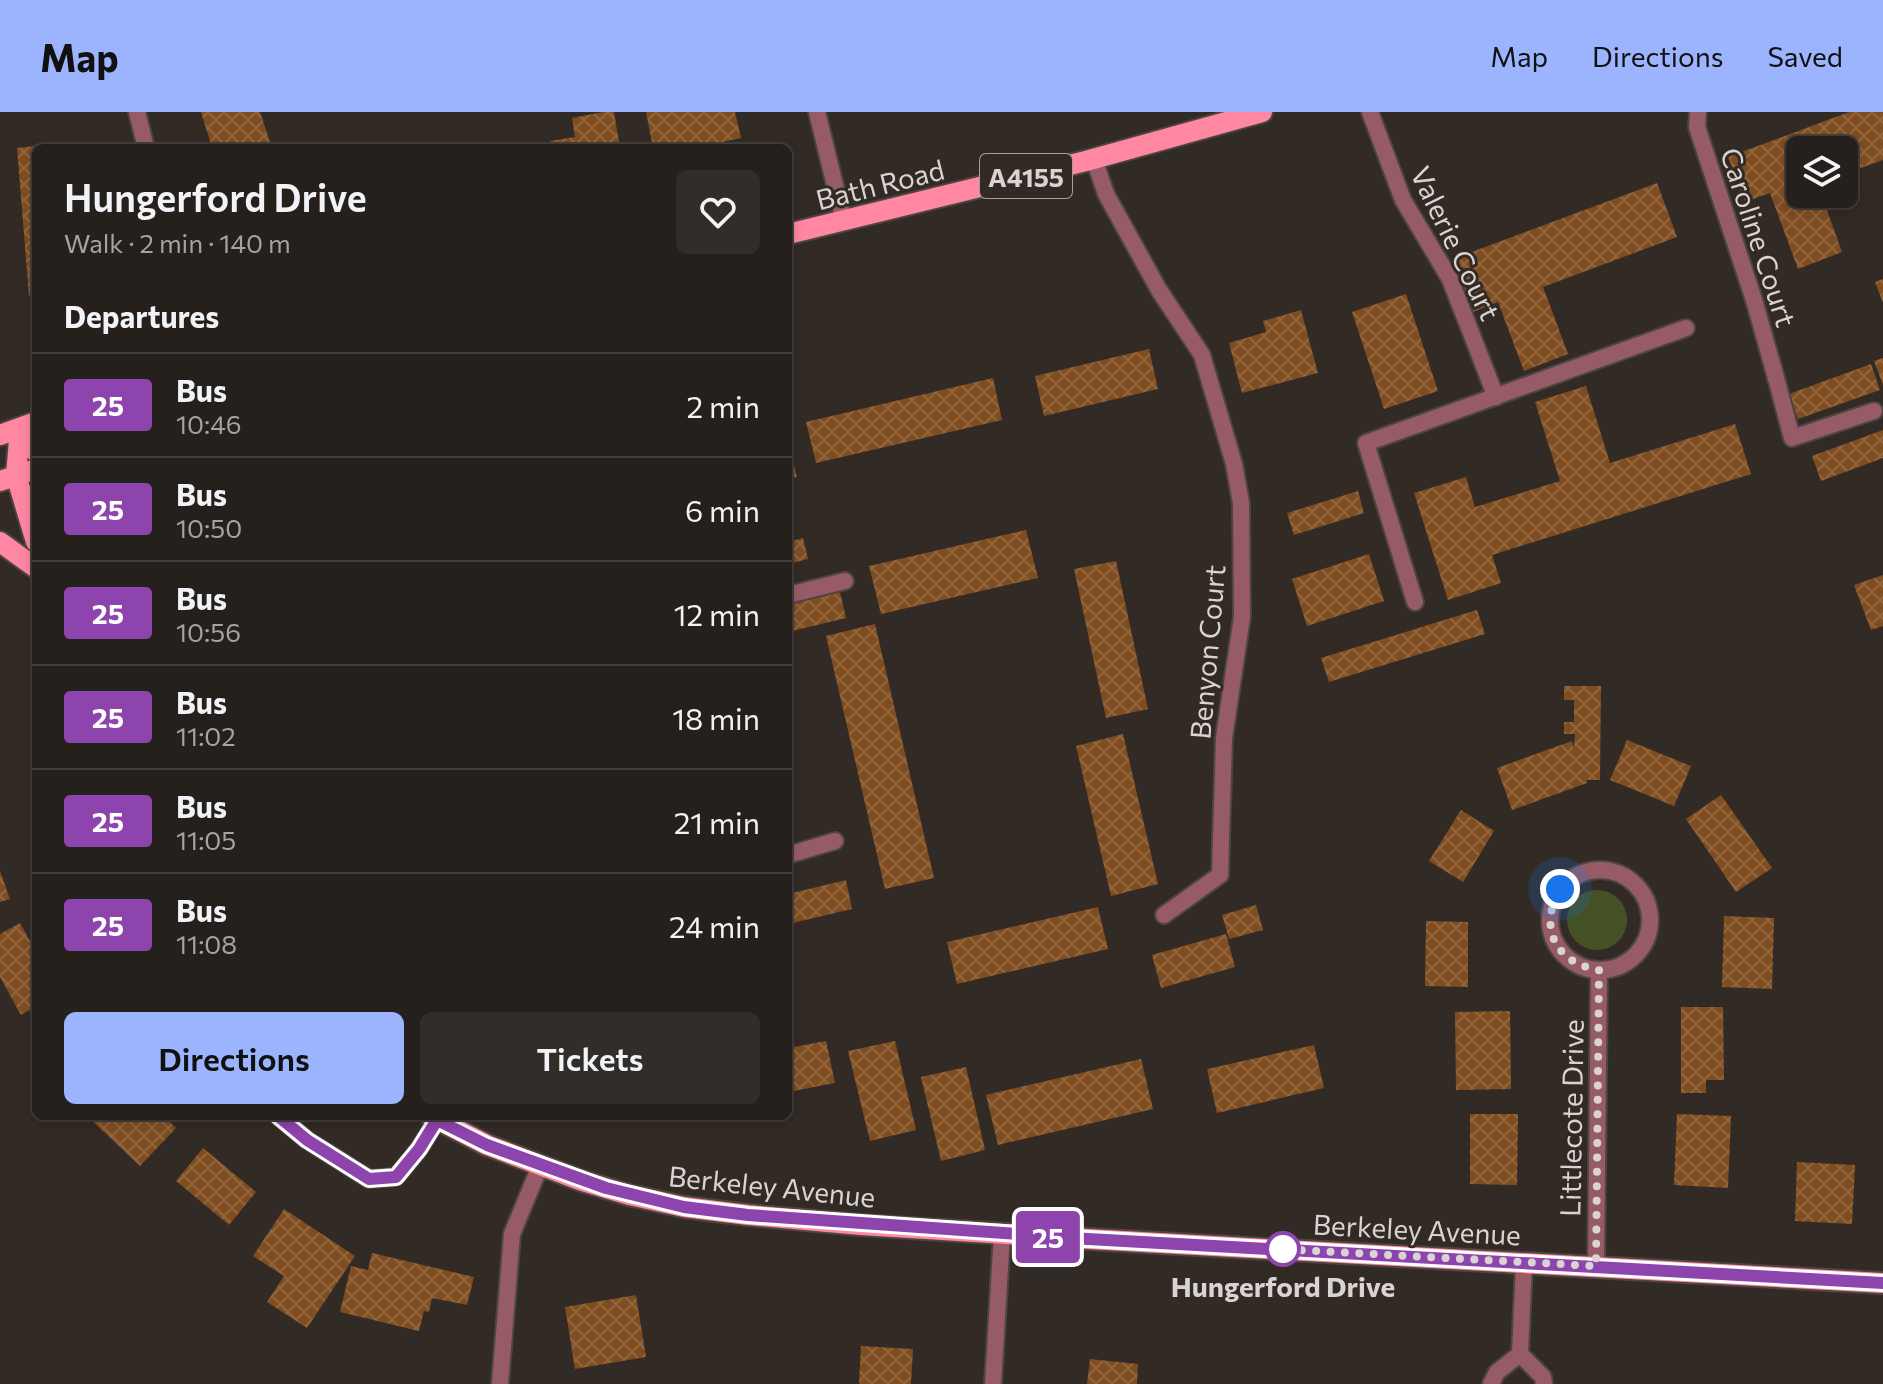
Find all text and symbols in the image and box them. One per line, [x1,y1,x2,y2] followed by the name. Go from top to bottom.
[40,33,119,80] text: Map
[1490,39,1548,73] text: Map
[1592,39,1723,73] text: Directions
[1767,39,1843,73] text: Saved
[1786,136,1858,208] map controls
[1786,136,1858,208] button: layers
[1714,143,1804,331] street label: Caroline Court
[812,152,948,216] street label: Bath Road
[980,154,1072,198] road number: A4155
[1404,160,1508,326] street label: Valerie Court
[676,170,760,254] button: heart
[64,173,367,220] text: Hungerford Drive
[64,227,291,258] text: Walk · 2 min · 140 m
[64,297,219,334] text: Departures
[176,371,227,408] text: Bus
[687,387,760,424] text: 2 min
[92,388,124,422] text: 25
[176,408,242,439] text: 10:46
[176,475,227,512] text: Bus
[685,491,760,528] text: 6 min
[92,492,124,526] text: 25
[176,512,242,543] text: 10:50
[1182,563,1232,741] street label: Benyon Court
[176,579,227,616] text: Bus
[674,595,760,632] text: 12 min
[92,596,124,630] text: 25
[176,616,241,647] text: 10:56
[176,683,227,720] text: Bus
[672,699,760,736] text: 18 min
[92,700,124,734] text: 25
[176,720,236,751] text: 11:02
[176,787,227,824] text: Bus
[674,803,760,840] text: 21 min
[92,804,124,838] text: 25
[176,824,236,855] text: 11:05
[1540,869,1580,909] your location
[176,891,227,928] text: Bus
[669,907,760,944] text: 24 min
[92,908,124,942] text: 25
[176,928,237,959] text: 11:08
[64,1012,404,1104] button: Directions
[420,1012,760,1104] button: Tickets
[1552,1019,1590,1217] street label: Littlecote Drive
[667,1158,877,1214] street label: Berkeley Avenue
[1312,1207,1522,1251] street label: Berkeley Avenue
[1012,1211,1084,1263] line badge: 25
[1032,1220,1064,1254] text: 25
[1266,1232,1300,1266] marker: Hungerford Drive
[1171,1269,1395,1303] place label: Hungerford Drive

